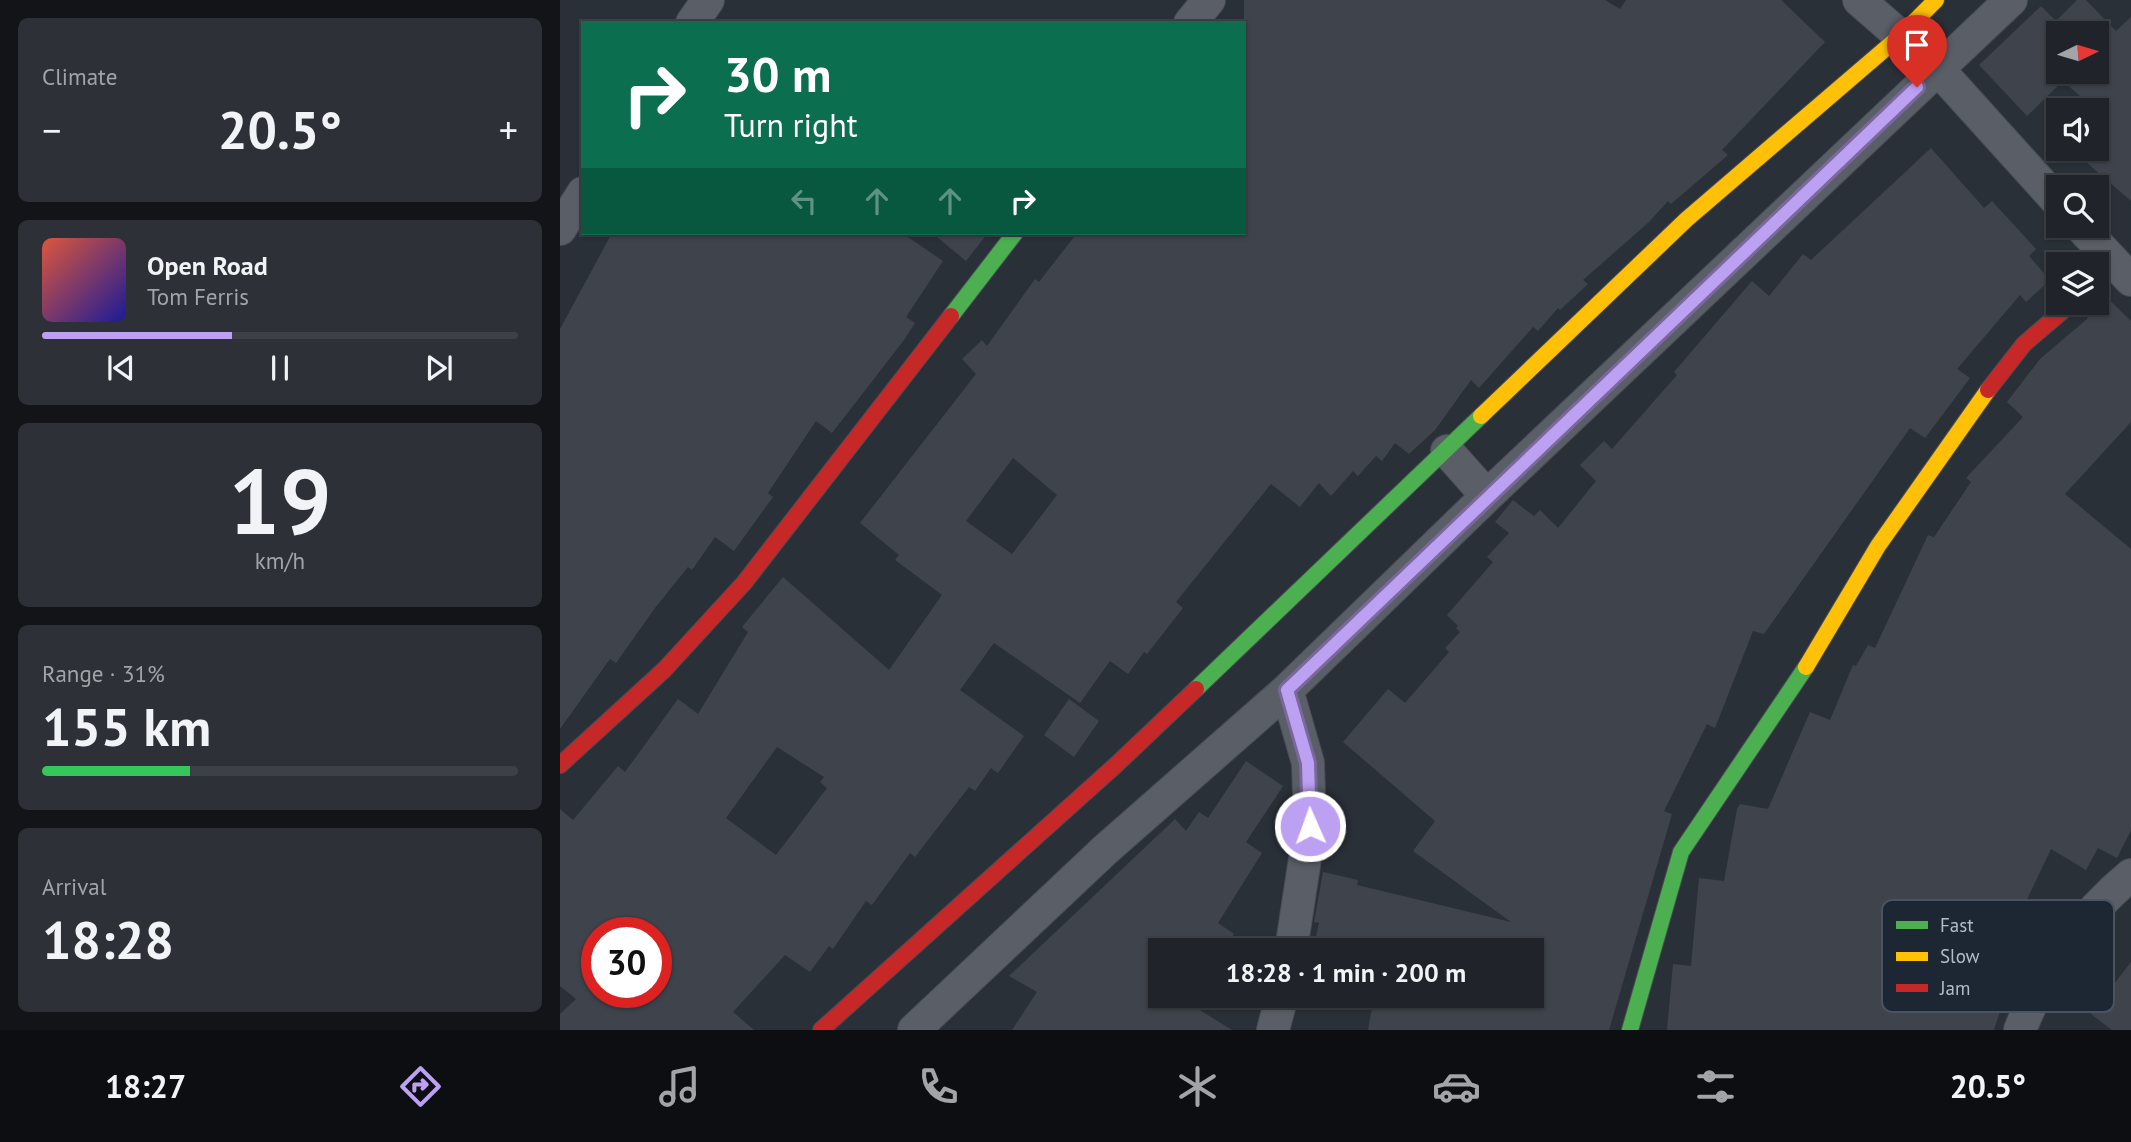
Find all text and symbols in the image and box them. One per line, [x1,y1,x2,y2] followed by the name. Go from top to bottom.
[1887,15,1947,87] pin
[2046,21,2109,84] north arrow
[2046,21,2109,315] map controls
[1898,26,1936,64] icon: arrive
[724,42,831,106] text: 30 m
[609,49,700,140] icon: right
[42,62,117,91] text: Climate
[218,96,342,163] text: 20.5°
[2046,98,2109,161] button: sound
[724,104,858,146] text: Turn right
[42,105,61,154] text: −
[499,105,518,154] text: +
[2046,175,2109,238] button: search
[785,182,823,220] icon: left
[858,182,896,220] icon: ahead
[931,182,969,220] icon: ahead
[1004,182,1042,220] icon: right
[147,249,268,282] text: Open Road
[2046,252,2109,315] button: layers
[147,282,249,311] text: Tom Ferris
[102,349,140,387] icon: previous
[261,349,299,387] icon: pause
[420,349,458,387] icon: next
[228,441,332,559] text: 19
[255,546,305,575] text: km/h
[42,659,165,688] text: Range · 31%
[42,693,211,760] text: 155 km
[1273,789,1347,863] position arrow
[42,872,106,901] text: Arrival
[1882,900,2114,1012] legend
[42,906,174,973] text: 18:28
[1940,913,1974,937] text: Fast
[581,917,672,1008] speed limit sign: 30
[1940,944,1980,968] text: Slow
[1226,956,1466,989] text: 18:28 · 1 min · 200 m
[1939,976,1970,1000] text: Jam
[396,1062,445,1111] icon: directions
[655,1062,704,1111] icon: music
[914,1062,963,1111] icon: phone
[1173,1062,1222,1111] icon: climate
[1432,1062,1481,1111] icon: car
[1691,1062,1740,1111] icon: filters
[105,1065,186,1107] text: 18:27
[1950,1065,2026,1107] text: 20.5°

